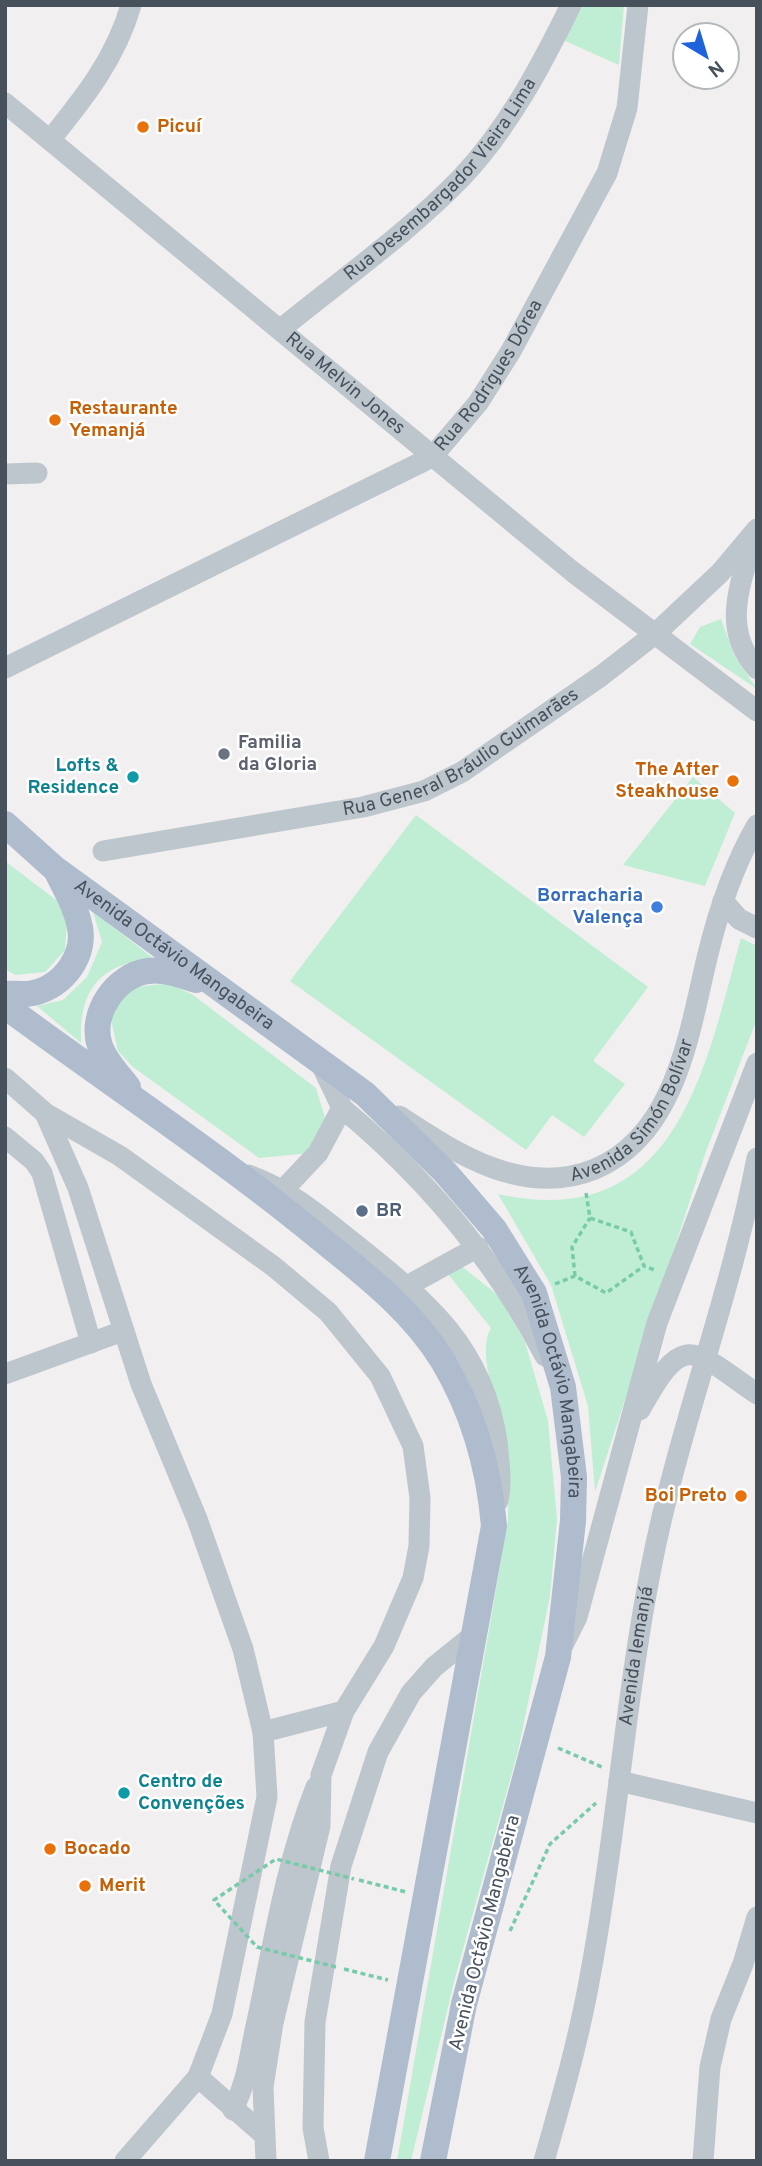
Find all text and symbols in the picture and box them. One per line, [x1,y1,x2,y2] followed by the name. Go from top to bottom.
[671,21,741,91] north arrow
[702,54,728,81] text: N
[339,74,542,287] street label: Rua Desembargador Vieira Lima
[157,115,203,139] place label: Picuí
[135,119,151,135] marker: Picuí
[430,296,548,457] street label: Rua Rodrigues Dórea
[280,327,410,440] street label: Rua Melvin Jones
[69,397,178,443] place label: Restaurante Yemanjá
[47,412,63,428] marker: Restaurante Yemanjá
[341,683,584,822] street label: Rua General Bráulio Guimarães
[238,731,317,777] place label: Familia da Gloria
[216,746,232,762] marker: Familia da Gloria
[28,754,120,800] place label: Lofts & Residence
[615,758,719,804] place label: The After Steakhouse
[125,769,141,785] marker: Lofts & Residence
[725,773,741,789] marker: The After Steakhouse
[69,874,279,1036] street label: Avenida Octávio Mangabeira
[537,884,643,930] place label: Borracharia Valença
[649,899,665,915] marker: Borracharia Valença
[568,1035,699,1188] street label: Avenida Simón Bolívar
[376,1199,402,1223] place label: BR
[354,1203,370,1219] marker: BR
[507,1260,586,1499] street label: Avenida Octávio Mangabeira
[645,1484,727,1508] place label: Boi Preto
[733,1488,749,1504] marker: Boi Preto
[614,1584,659,1727] street label: Avenida Iemanjá
[138,1770,245,1816] place label: Centro de Convenções
[116,1785,132,1801] marker: Centro de Convenções
[444,1813,526,2053] street label: Avenida Octávio Mangabeira
[64,1837,131,1861] place label: Bocado
[42,1841,58,1857] marker: Bocado
[99,1874,146,1898] place label: Merit
[77,1878,93,1894] marker: Merit

